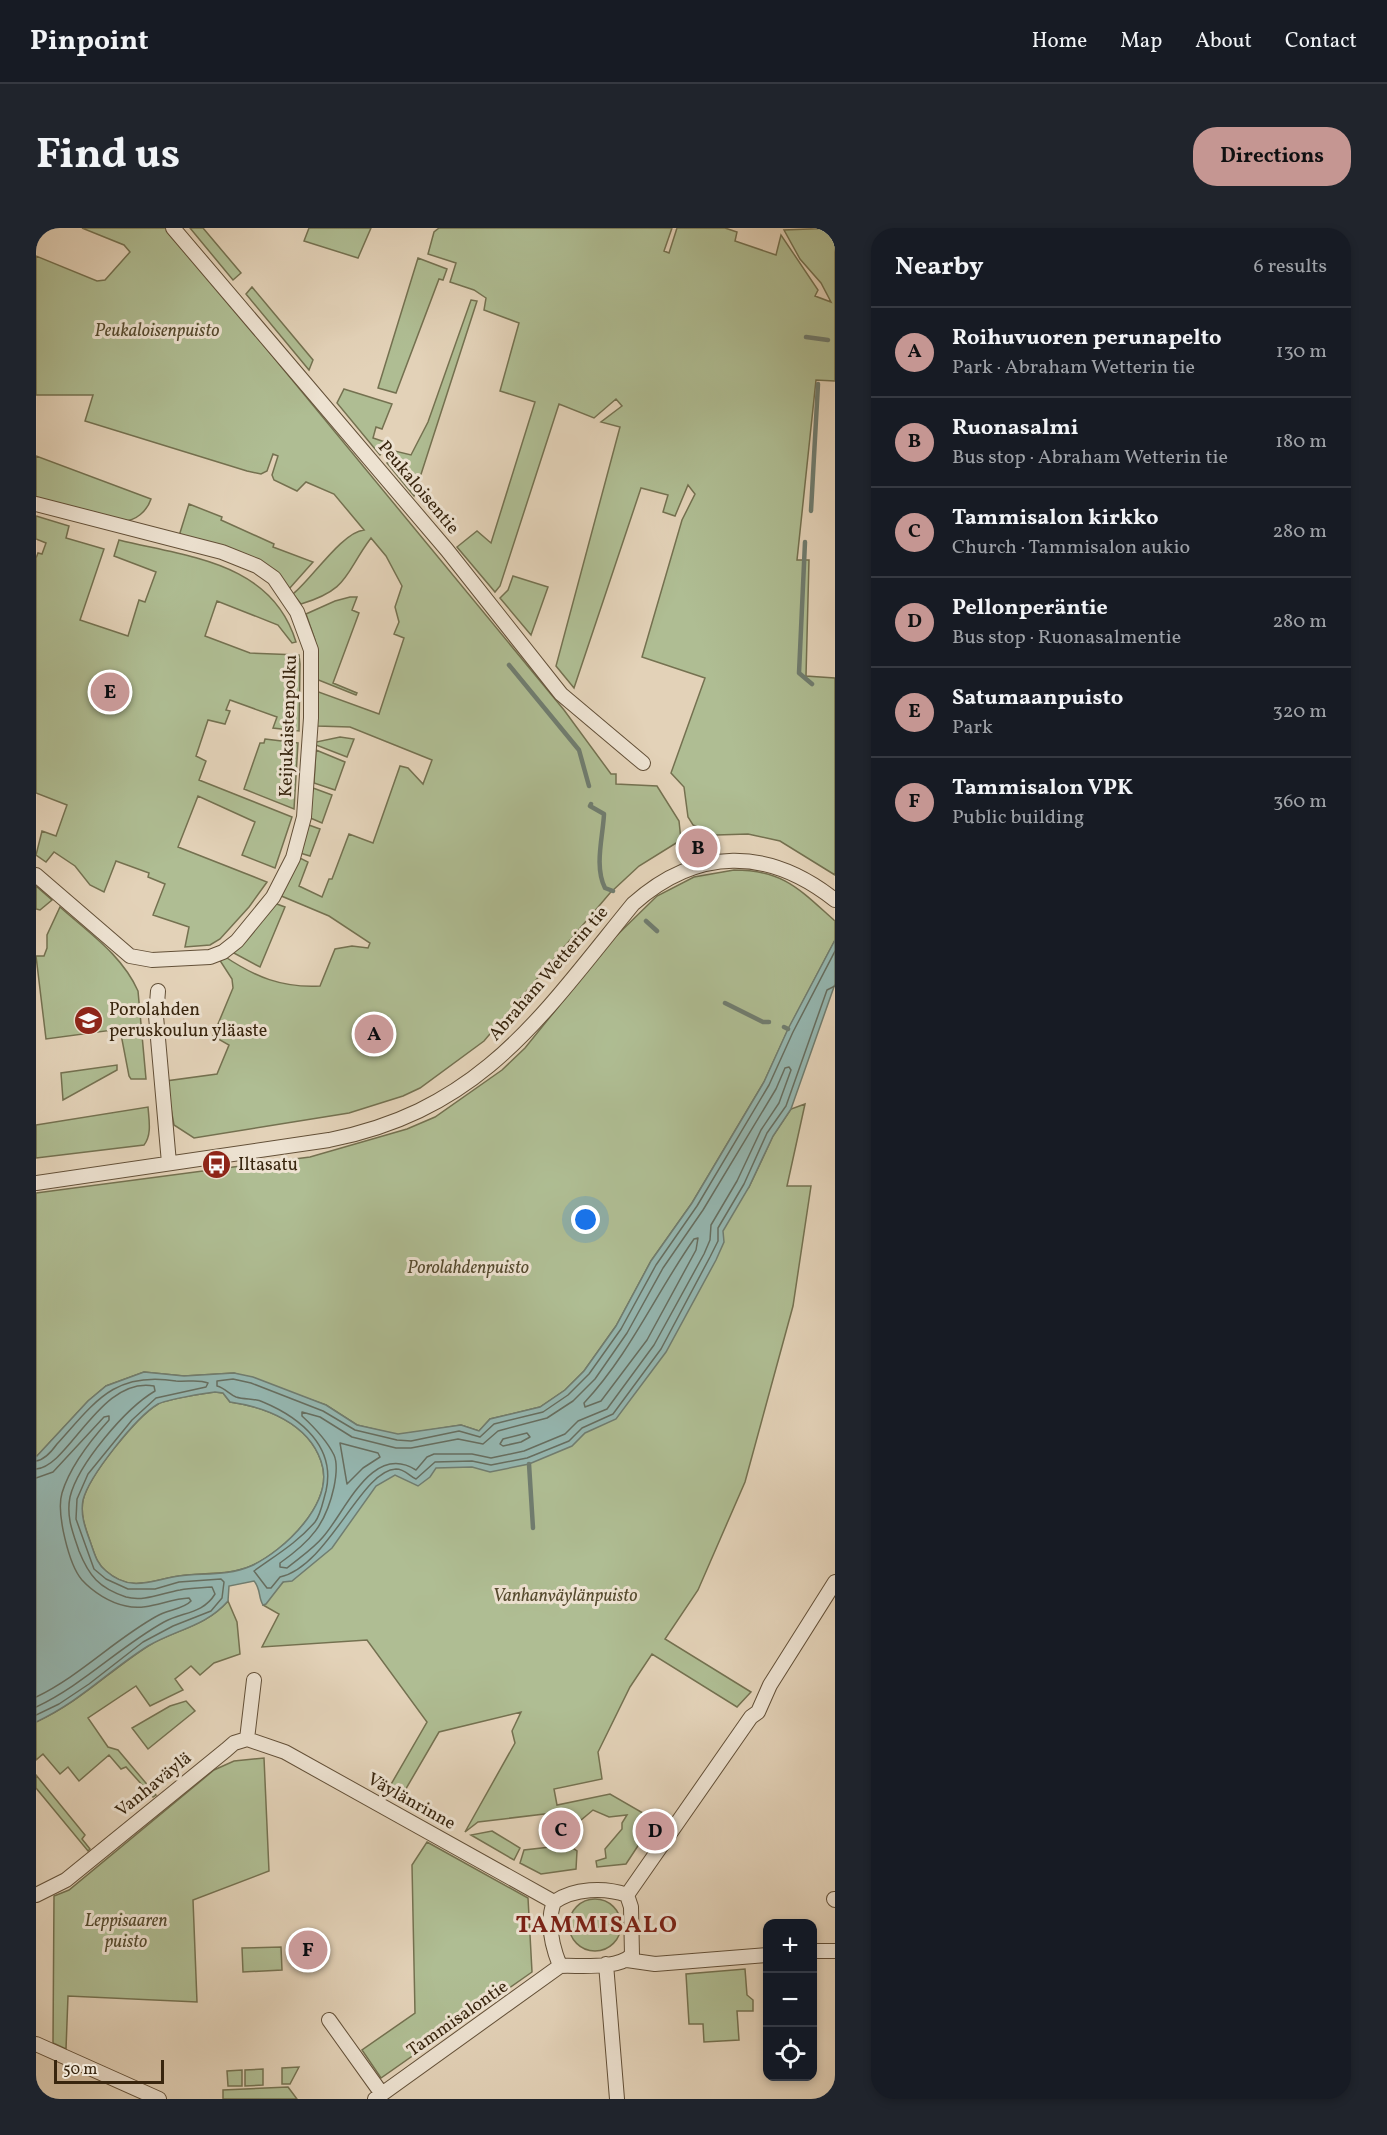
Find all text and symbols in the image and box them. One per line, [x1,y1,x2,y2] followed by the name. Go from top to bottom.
[30,22,148,61] text: Pinpoint
[1032,27,1087,56] text: Home
[1120,27,1162,56] text: Map
[1195,27,1252,56] text: About
[1285,27,1357,56] text: Contact
[36,127,180,186] text: Find us
[1193,127,1351,186] button: Directions
[895,249,984,285] text: Nearby
[1254,253,1327,281] text: 6 results
[95,319,219,344] park label: Peukaloisenpuisto
[952,323,1222,354] text: Roihuvuoren perunapelto
[907,338,922,366] text: A
[1276,338,1327,366] text: 130 m
[952,354,1195,382] text: Park · Abraham Wetterin tie
[952,413,1079,444] text: Ruonasalmi
[908,428,921,456] text: B
[1275,428,1327,456] text: 180 m
[371,436,465,540] street label: Peukaloisentie
[952,444,1228,472] text: Bus stop · Abraham Wetterin tie
[952,503,1159,534] text: Tammisalon kirkko
[908,518,921,546] text: C
[1272,518,1327,546] text: 280 m
[952,534,1190,562] text: Church · Tammisalon aukio
[952,593,1108,624] text: Pellonperäntie
[907,608,922,636] text: D
[1272,608,1327,636] text: 280 m
[952,624,1181,652] text: Bus stop · Ruonasalmentie
[274,654,304,798] street label: Keijukaistenpolku
[90,670,130,714] pin: E
[952,683,1123,714] text: Satumaanpuisto
[908,698,921,726] text: E
[1272,698,1327,726] text: 320 m
[952,714,993,742] text: Park
[952,773,1133,804] text: Tammisalon VPK
[909,788,920,816] text: F
[1273,788,1327,816] text: 360 m
[952,804,1084,832] text: Public building
[678,826,718,870] pin: B
[483,901,615,1047] street label: Abraham Wetterin tie
[109,998,267,1044] place label: Porolahden peruskoulun yläaste
[72,1004,104,1036] school or university icon: Porolahden peruskoulun yläaste
[354,1012,394,1056] pin: A
[201,1149,233,1181] bus stop icon: Iltasatu
[238,1153,298,1178] place label: Iltasatu
[571,1205,600,1234] your location
[407,1256,529,1281] park label: Porolahdenpuisto
[493,1584,637,1609] park label: Vanhanväylänpuisto
[111,1746,197,1824] street label: Vanhaväylä
[362,1767,460,1837] street label: Väylänrinne
[542,1808,580,1852] pin: C
[636,1808,674,1854] pin: D
[84,1909,168,1955] park label: Leppisaaren puisto
[516,1909,678,1943] district label: TAMMISALO
[763,1919,817,2081] map controls
[763,1919,817,1973] button: +
[288,1928,328,1972] pin: F
[763,1973,817,2027] button: −
[402,1975,514,2063] street label: Tammisalontie
[763,2027,817,2081] button: locate
[54,2057,164,2084] scale bar
[63,2059,97,2081] text: 50 m

